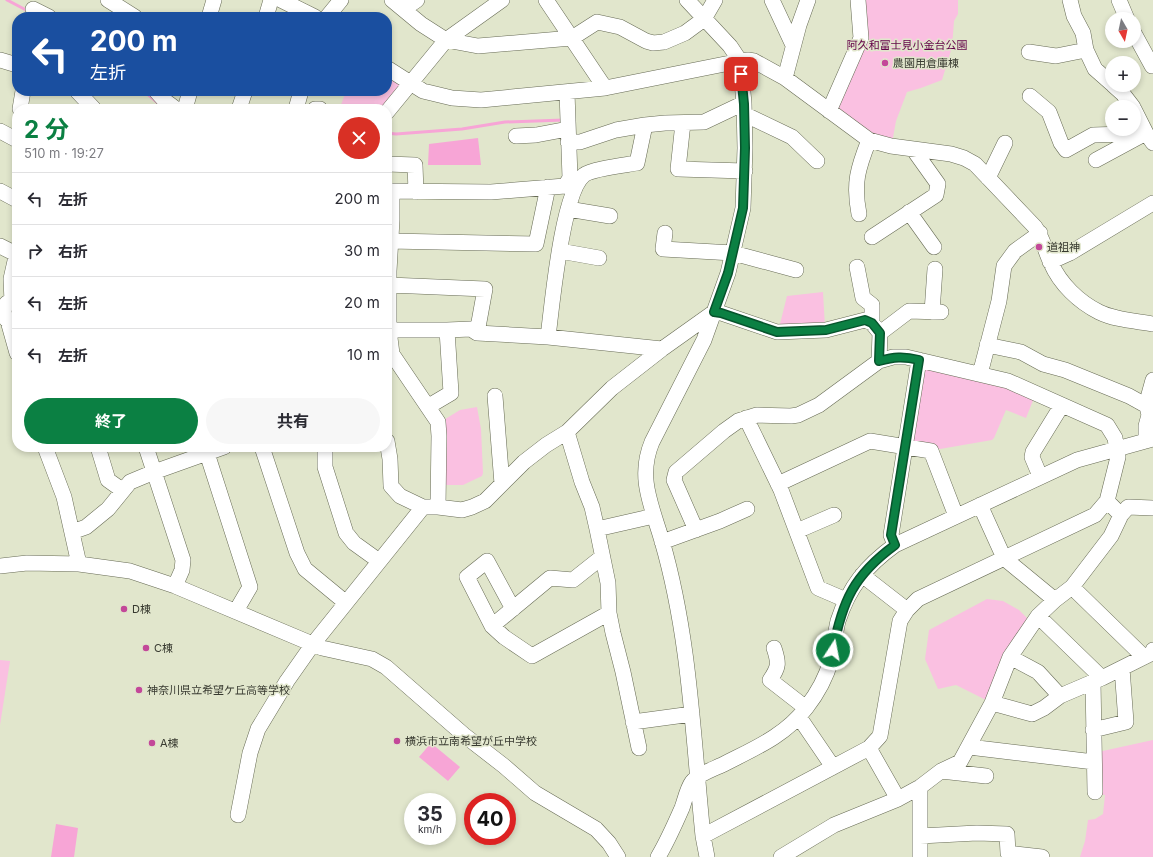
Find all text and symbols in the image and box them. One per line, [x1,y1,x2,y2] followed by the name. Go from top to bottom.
[1105,12,1141,48] north arrow
[1105,12,1141,136] map controls
[90,24,178,58] text: 200 m
[24,28,76,80] icon: left
[847,38,968,52] park label: 阿久和富士見小金台公園
[893,56,959,70] place label: 農園用倉庫棟
[1105,56,1141,92] button: +
[724,57,758,91] pin
[880,58,890,68] marker: 農園用倉庫棟
[90,62,126,83] text: 左折
[730,63,752,85] icon: arrive
[1105,100,1141,136] button: −
[24,115,69,144] text: 2 分
[338,117,380,159] button: close
[24,145,104,161] text: 510 m · 19:27
[24,188,46,210] icon: left
[335,189,380,208] text: 200 m
[58,190,88,209] text: 左折
[24,240,46,262] icon: right
[1047,240,1080,254] place label: 道祖神
[344,241,380,260] text: 30 m
[58,242,88,261] text: 右折
[1034,242,1044,252] marker: 道祖神
[24,292,46,314] icon: left
[344,293,380,312] text: 20 m
[58,294,88,313] text: 左折
[24,344,46,366] icon: left
[347,345,380,364] text: 10 m
[58,346,88,365] text: 左折
[24,398,198,444] button: 終了
[206,398,380,444] button: 共有
[132,602,151,616] place label: D棟
[119,604,129,614] marker: D棟
[812,629,854,671] position arrow
[154,641,173,655] place label: C棟
[141,643,151,653] marker: C棟
[147,683,290,697] place label: 神奈川県立希望ケ丘高等学校
[134,685,144,695] marker: 神奈川県立希望ケ丘高等学校
[405,734,537,748] place label: 横浜市立南希望が丘中学校
[160,736,179,750] place label: A棟
[392,736,402,746] marker: 横浜市立南希望が丘中学校
[147,738,157,748] marker: A棟
[464,793,516,845] speed limit sign: 40
[417,802,443,826] text: 35
[418,823,442,835] text: km/h

